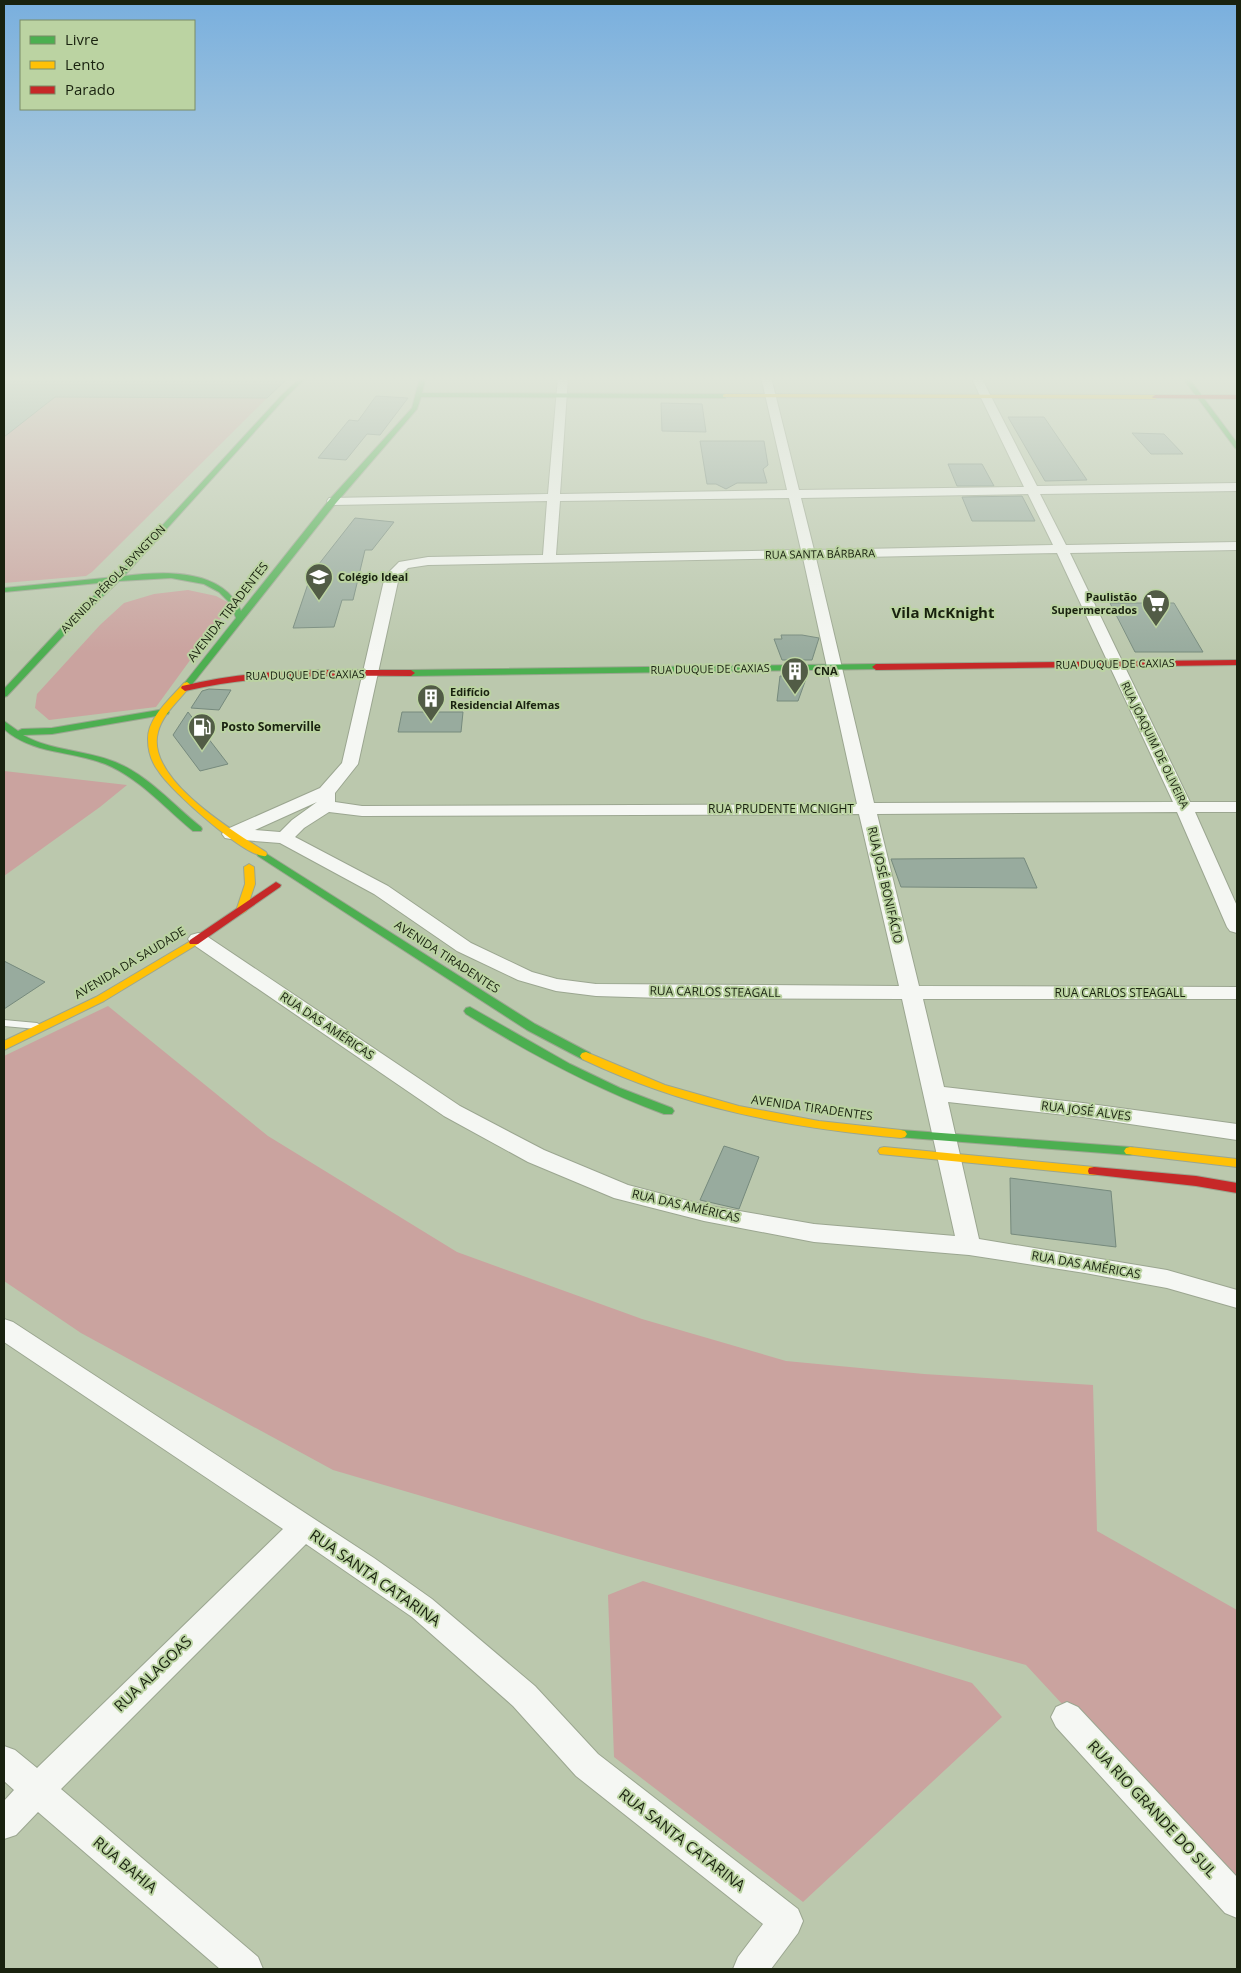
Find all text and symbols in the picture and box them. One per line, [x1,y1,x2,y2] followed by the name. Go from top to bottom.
[20,20,195,110] legend
[65,29,99,49] text: Livre
[65,54,105,74] text: Lento
[65,79,115,99] text: Parado
[57,521,168,636] street label: AVENIDA PÉROLA BYNGTON
[765,545,875,562] street label: RUA SANTA BÁRBARA
[183,558,272,665] street label: AVENIDA TIRADENTES
[304,562,334,601] school or university icon: Colégio Ideal
[338,569,408,584] place label: Colégio Ideal
[1141,588,1171,627] supermarket icon: Paulistão Supermercados
[1051,589,1138,617] place label: Paulistão Supermercados
[892,602,995,622] district label: Vila McKnight
[1055,655,1175,672] street label: RUA DUQUE DE CAXIAS
[780,656,810,695] building icon: CNA
[650,660,770,677] street label: RUA DUQUE DE CAXIAS
[814,663,838,678] place label: CNA
[245,666,365,683] street label: RUA DUQUE DE CAXIAS
[1118,679,1193,811] street label: RUA JOAQUIM DE OLIVEIRA
[416,683,446,722] building icon: Edifício Residencial Alfemas
[450,684,560,712] place label: Edifício Residencial Alfemas
[187,712,217,751] fuel station icon: Posto Somerville
[221,718,321,735] place label: Posto Somerville
[708,800,854,817] street label: RUA PRUDENTE MCNIGHT
[864,825,907,945] street label: RUA JOSÉ BONIFÁCIO
[391,916,503,997] street label: AVENIDA TIRADENTES
[71,923,189,1003] street label: AVENIDA DA SAUDADE
[649,982,781,1001] street label: RUA CARLOS STEAGALL
[1055,984,1186,1001] street label: RUA CARLOS STEAGALL
[277,988,378,1063] street label: RUA DAS AMÉRICAS
[750,1091,874,1124] street label: AVENIDA TIRADENTES
[1040,1097,1132,1124] street label: RUA JOSÉ ALVES
[630,1185,742,1226] street label: RUA DAS AMÉRICAS
[1030,1247,1142,1282] street label: RUA DAS AMÉRICAS
[306,1524,445,1630] street label: RUA SANTA CATARINA
[109,1631,195,1715] street label: RUA ALAGOAS
[1084,1736,1222,1881] street label: RUA RIO GRANDE DO SUL
[615,1784,750,1895] street label: RUA SANTA CATARINA
[90,1832,162,1897] street label: RUA BAHIA

